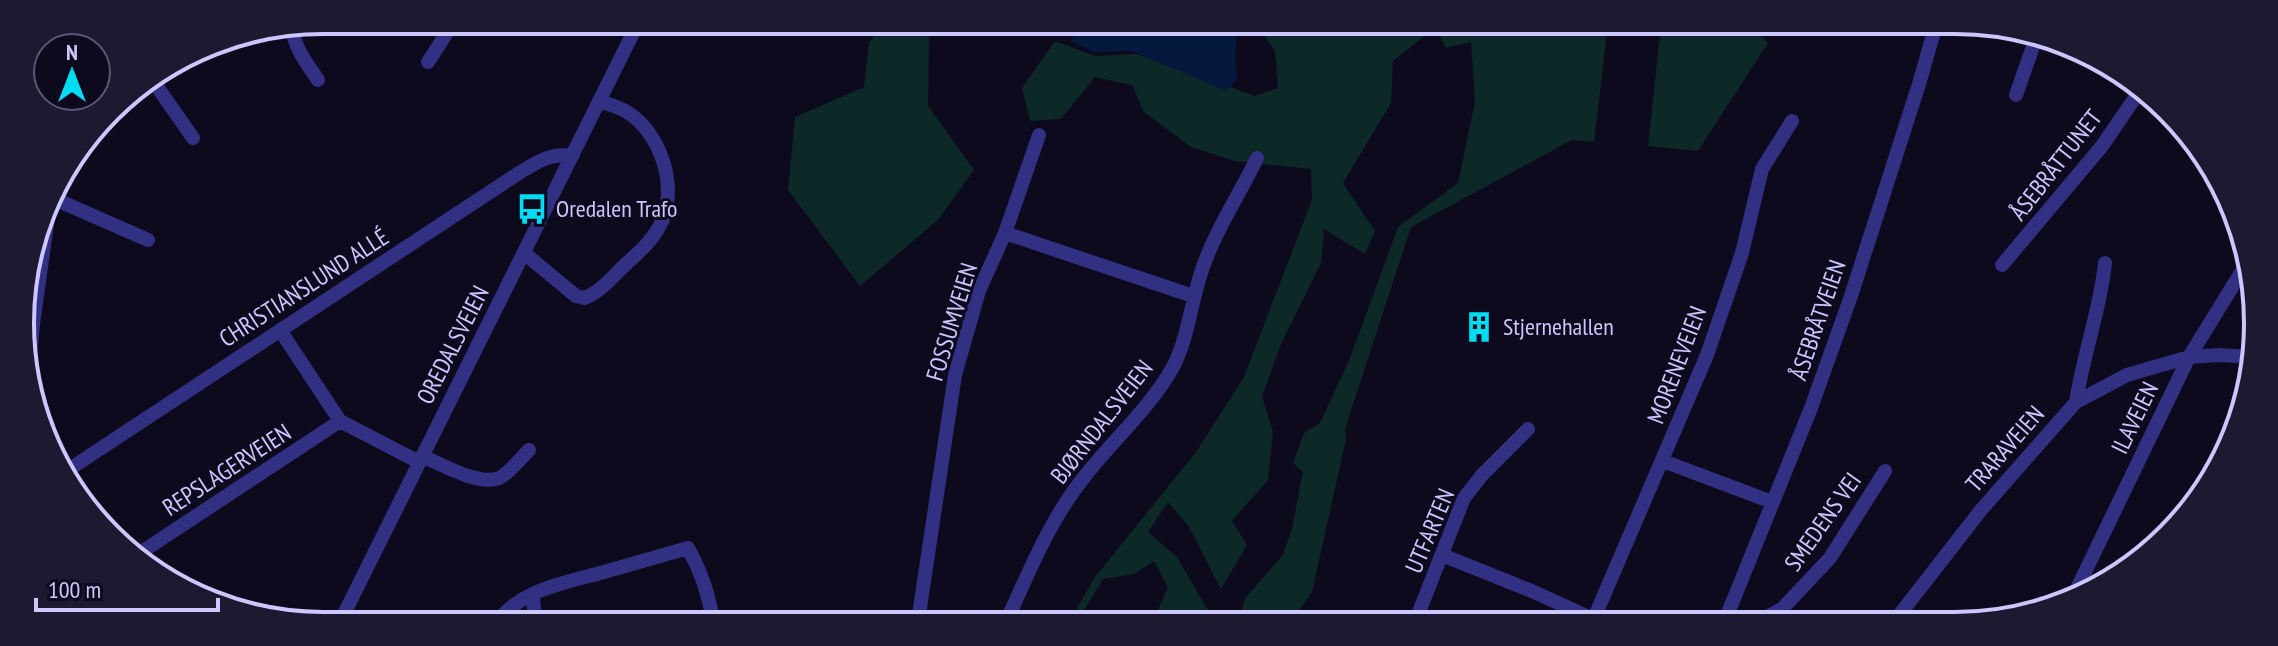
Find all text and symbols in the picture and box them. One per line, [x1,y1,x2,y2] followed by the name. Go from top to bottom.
[32,32,112,112] north arrow
[66,38,78,66] text: N
[2003,103,2109,226] street label: ÅSEBRÅTTUNET
[515,192,549,226] bus stop icon: Oredalen Trafo
[556,193,677,224] place label: Oredalen Trafo
[213,221,394,354] street label: CHRISTIANSLUND ALLÉ
[1783,256,1853,384] street label: ÅSEBRÅTVEIEN
[919,259,984,385] street label: FOSSUMVEIEN
[409,280,496,409] street label: OREDALSVEIEN
[1640,302,1713,428] street label: MORENEVEIEN
[1462,310,1496,344] building icon: Stjernehallen
[1503,311,1614,342] place label: Stjernehallen
[1044,354,1160,490] street label: BJØRNDALSVEIEN
[2104,377,2165,459] street label: ILAVEIEN
[1959,399,2051,498] street label: TRARAVEIEN
[157,417,297,523] street label: REPSLAGERVEIEN
[1777,466,1868,577] street label: SMEDENS VEI
[1398,484,1461,578] street label: UTFARTEN
[36,562,218,612] scale bar
[48,574,101,605] text: 100 m

